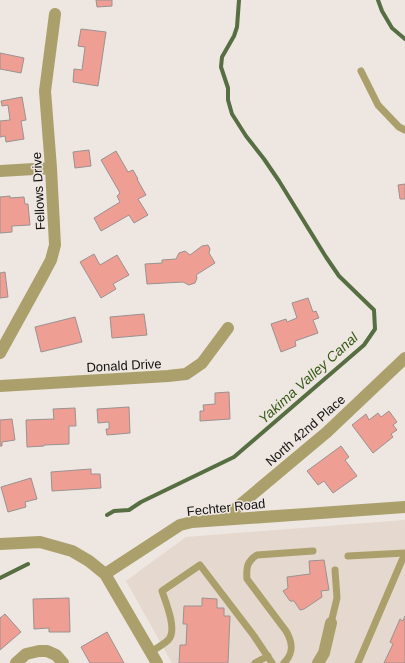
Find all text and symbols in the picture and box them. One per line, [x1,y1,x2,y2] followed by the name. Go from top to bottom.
[29,152,48,230] street label: Fellows Drive
[255,329,361,427] water label: Yakima Valley Canal
[86,356,162,375] street label: Donald Drive
[263,392,348,469] street label: North 42nd Place
[186,496,266,519] street label: Fechter Road

